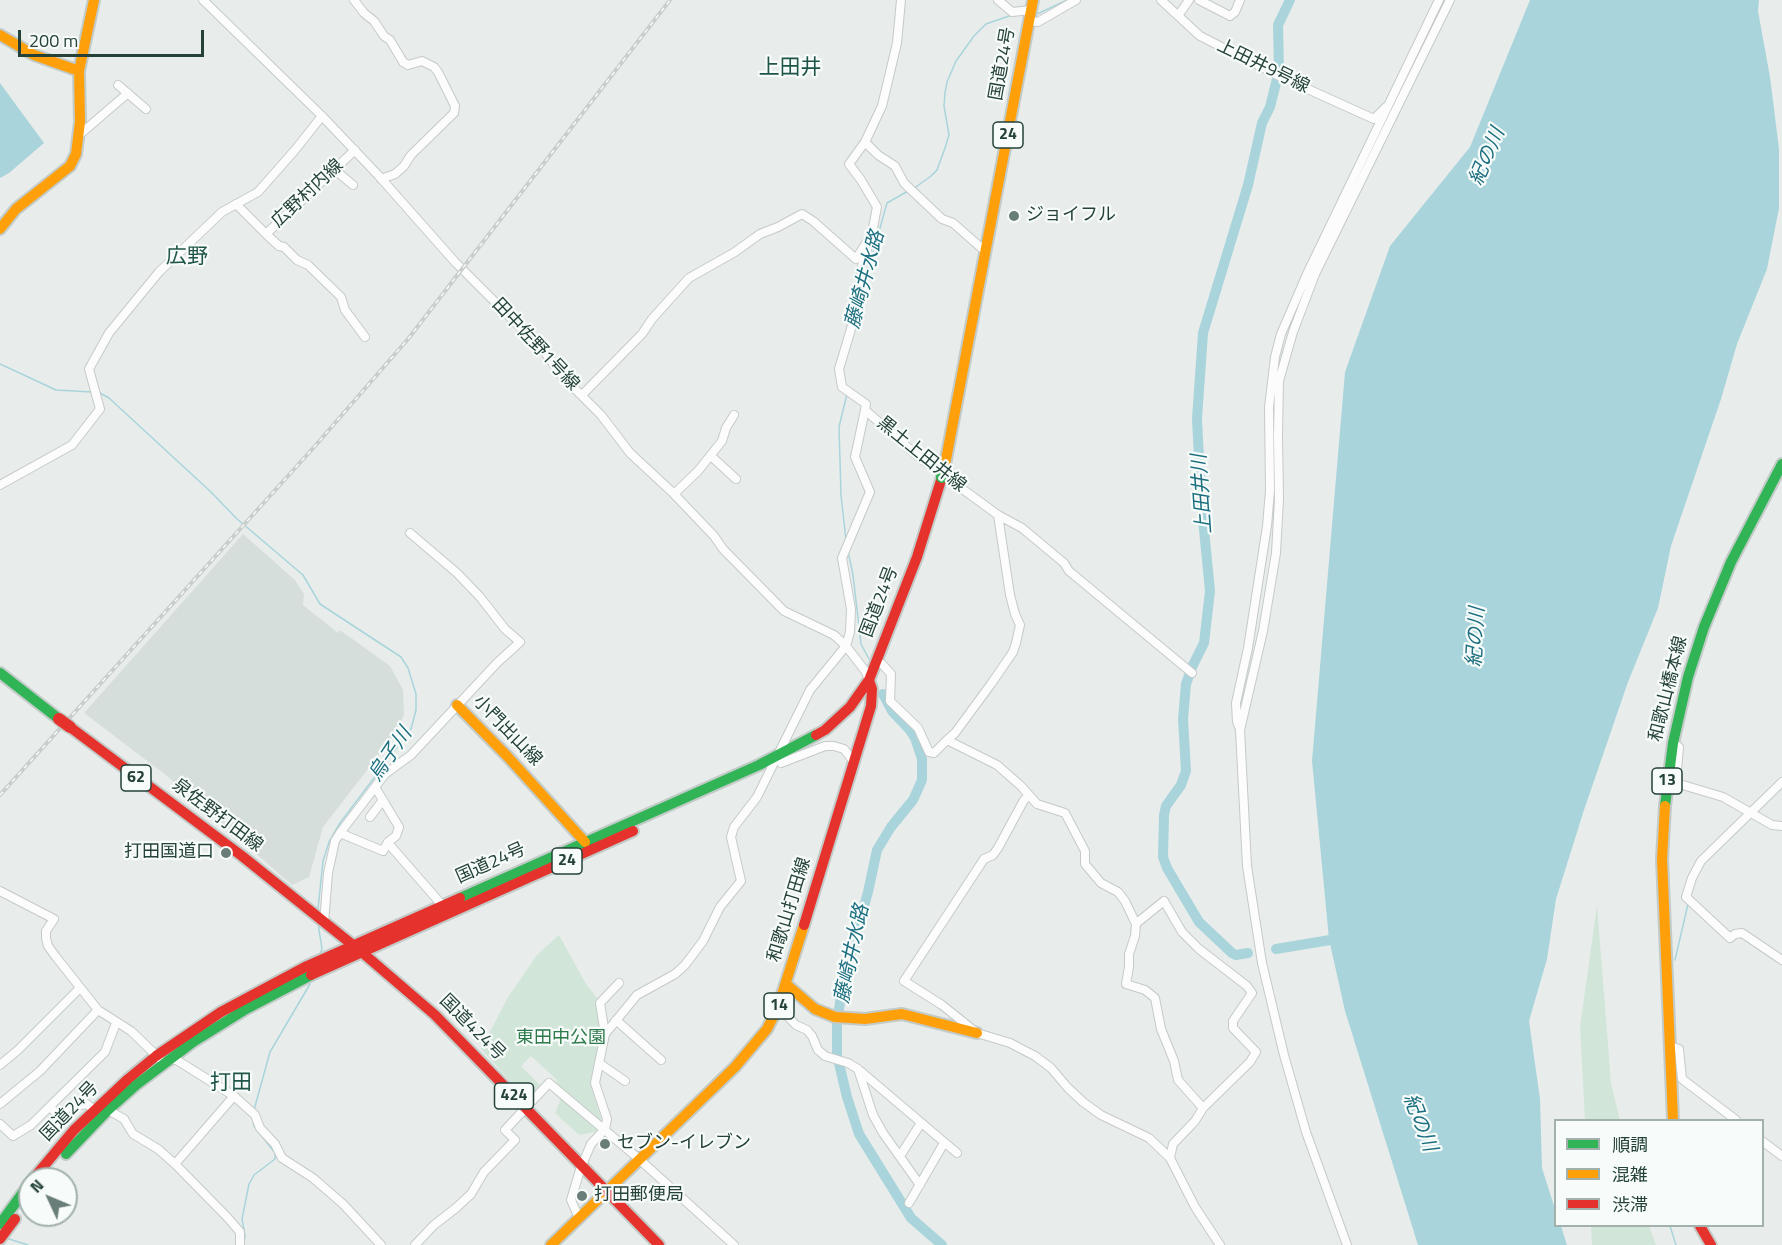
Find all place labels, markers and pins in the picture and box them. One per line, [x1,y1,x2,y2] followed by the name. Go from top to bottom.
[1026,205,1116,227] place label: ジョイフル
[1007,209,1021,223] marker: ジョイフル
[124,842,214,864] place label: 打田国道口
[219,846,233,860] marker: 打田国道口
[617,1133,751,1155] place label: セブン-イレブン
[598,1137,612,1151] marker: セブン-イレブン
[594,1185,684,1207] place label: 打田郵便局
[575,1189,589,1203] marker: 打田郵便局

